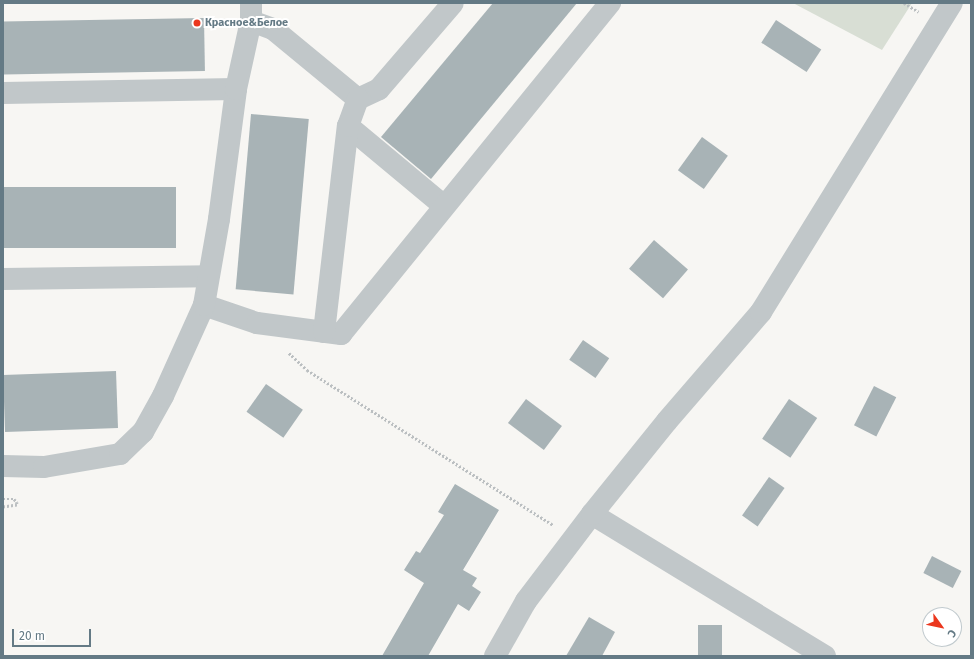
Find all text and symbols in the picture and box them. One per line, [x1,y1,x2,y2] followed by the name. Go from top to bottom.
[205,16,288,30] place label: Красное&Белое
[192,18,202,28] marker: Красное&Белое
[922,607,962,647] north arrow
[14,621,93,647] scale bar
[944,627,959,639] text: С
[19,629,45,643] text: 20 m

